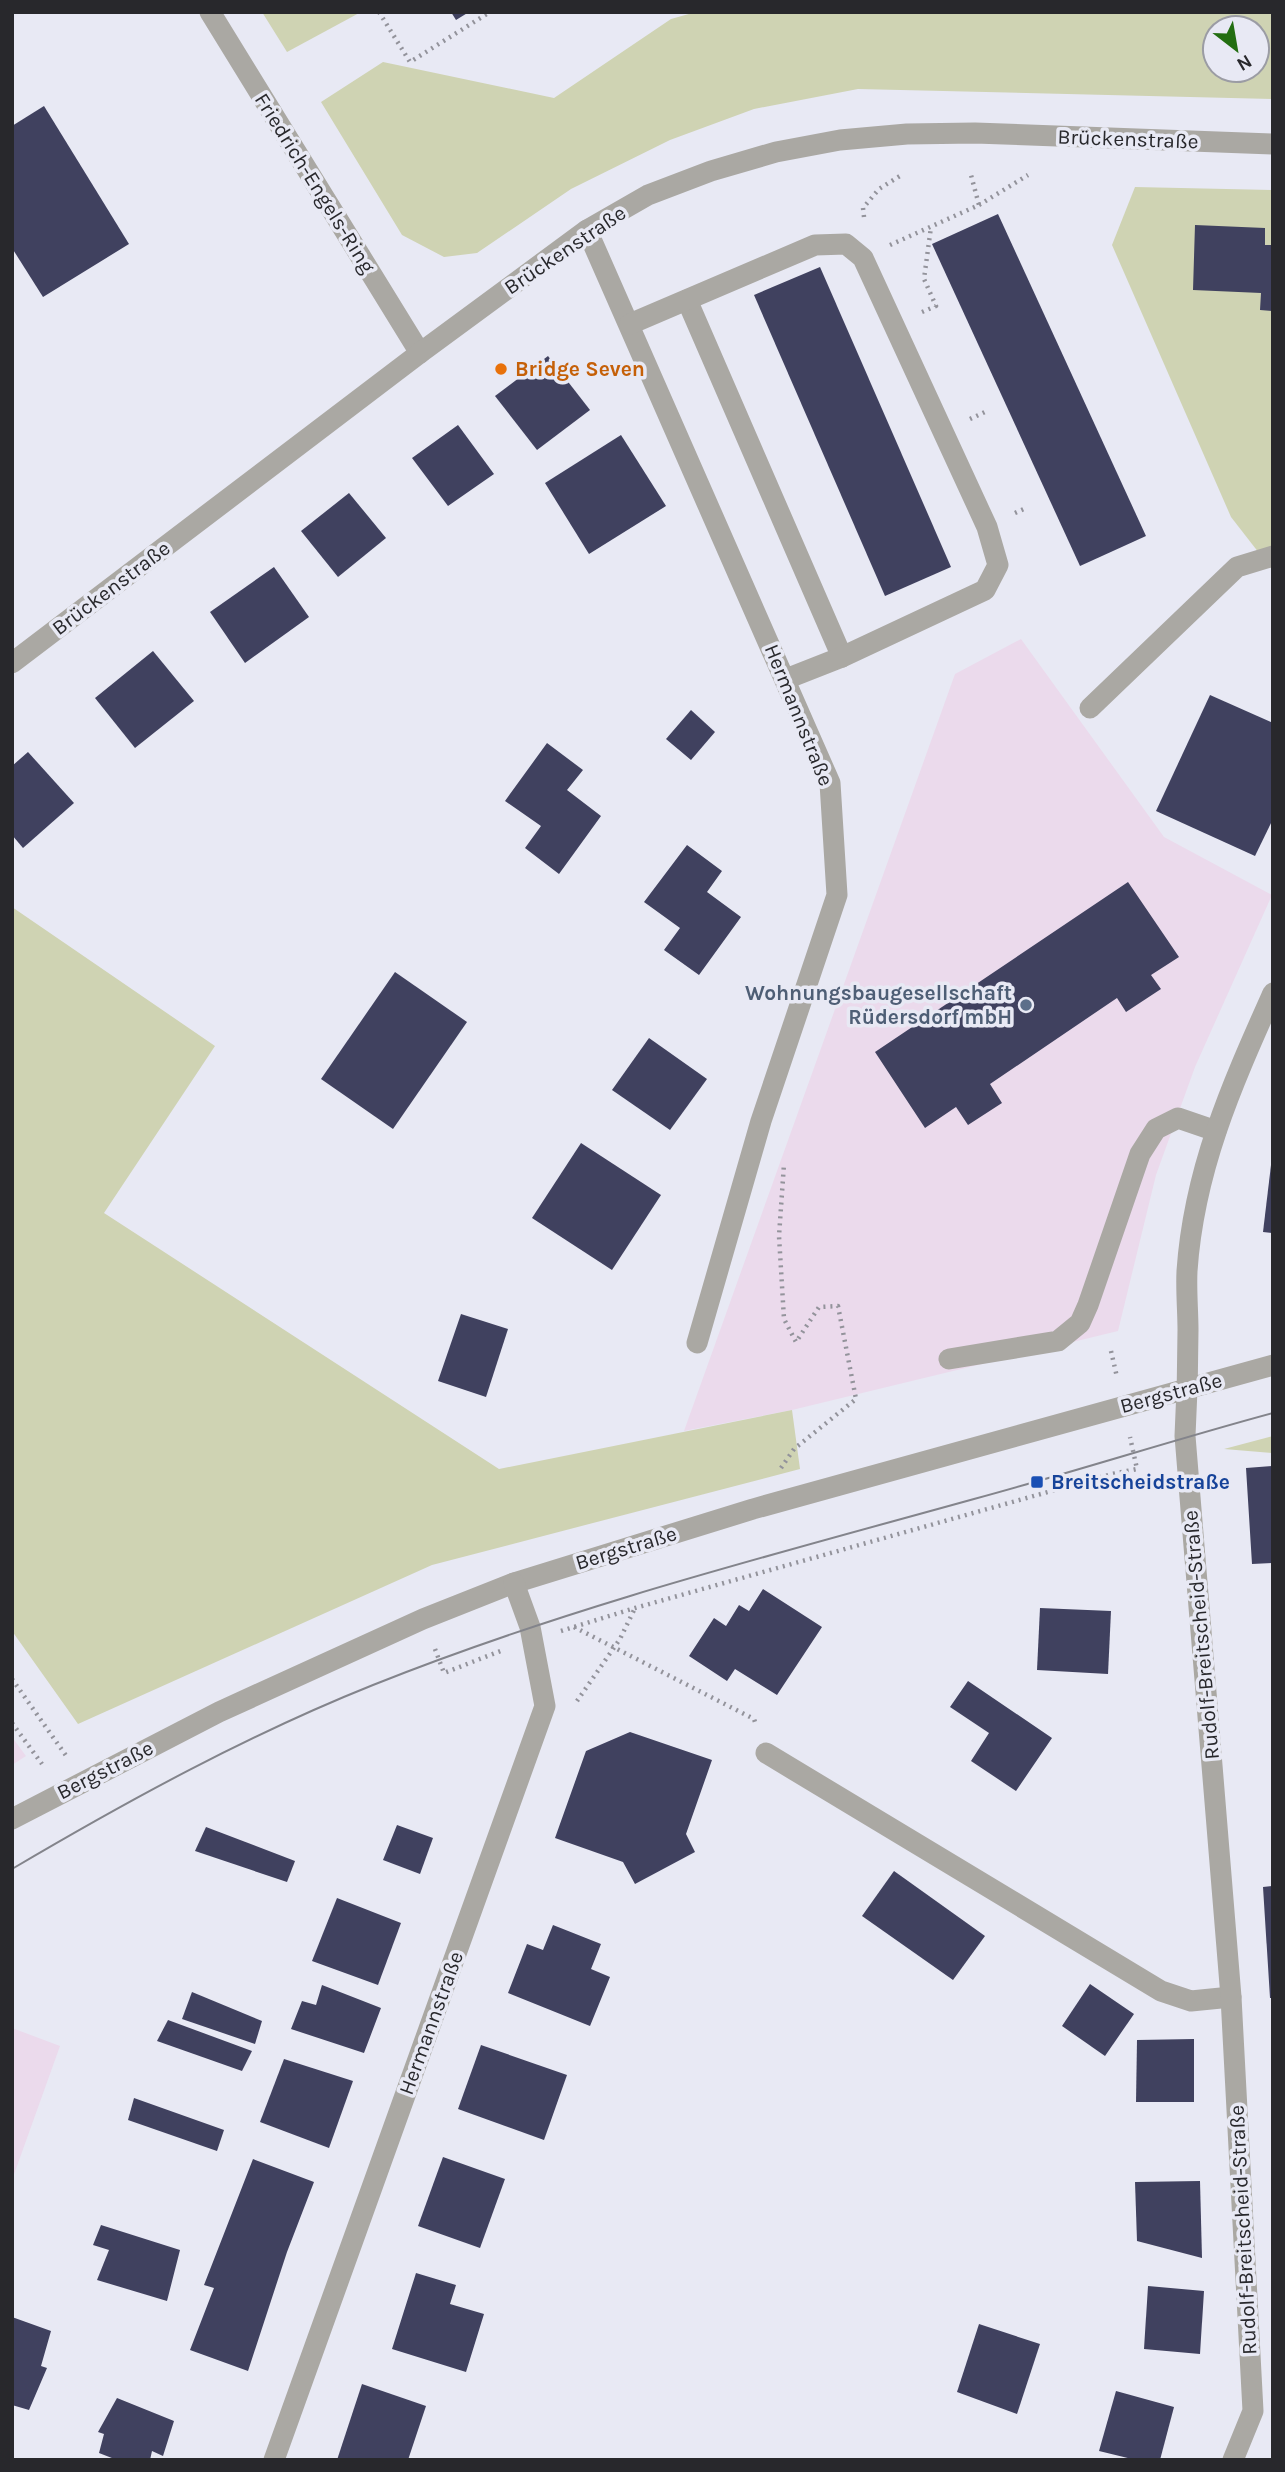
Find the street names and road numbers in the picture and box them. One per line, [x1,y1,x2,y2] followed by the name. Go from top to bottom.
[250,89,380,278] street label: Friedrich-Engels-Ring
[1057,125,1199,153] street label: Brückenstraße
[500,201,630,299] street label: Brückenstraße
[47,536,175,640] street label: Brückenstraße
[760,641,838,789] street label: Hermannstraße
[1117,1368,1225,1418] street label: Bergstraße
[1178,1509,1224,1761] street label: Rudolf-Breitscheid-Straße
[572,1521,680,1575] street label: Bergstraße
[53,1736,157,1804] street label: Bergstraße
[394,1948,468,2098] street label: Hermannstraße
[1224,2104,1262,2356] street label: Rudolf-Breitscheid-Straße

